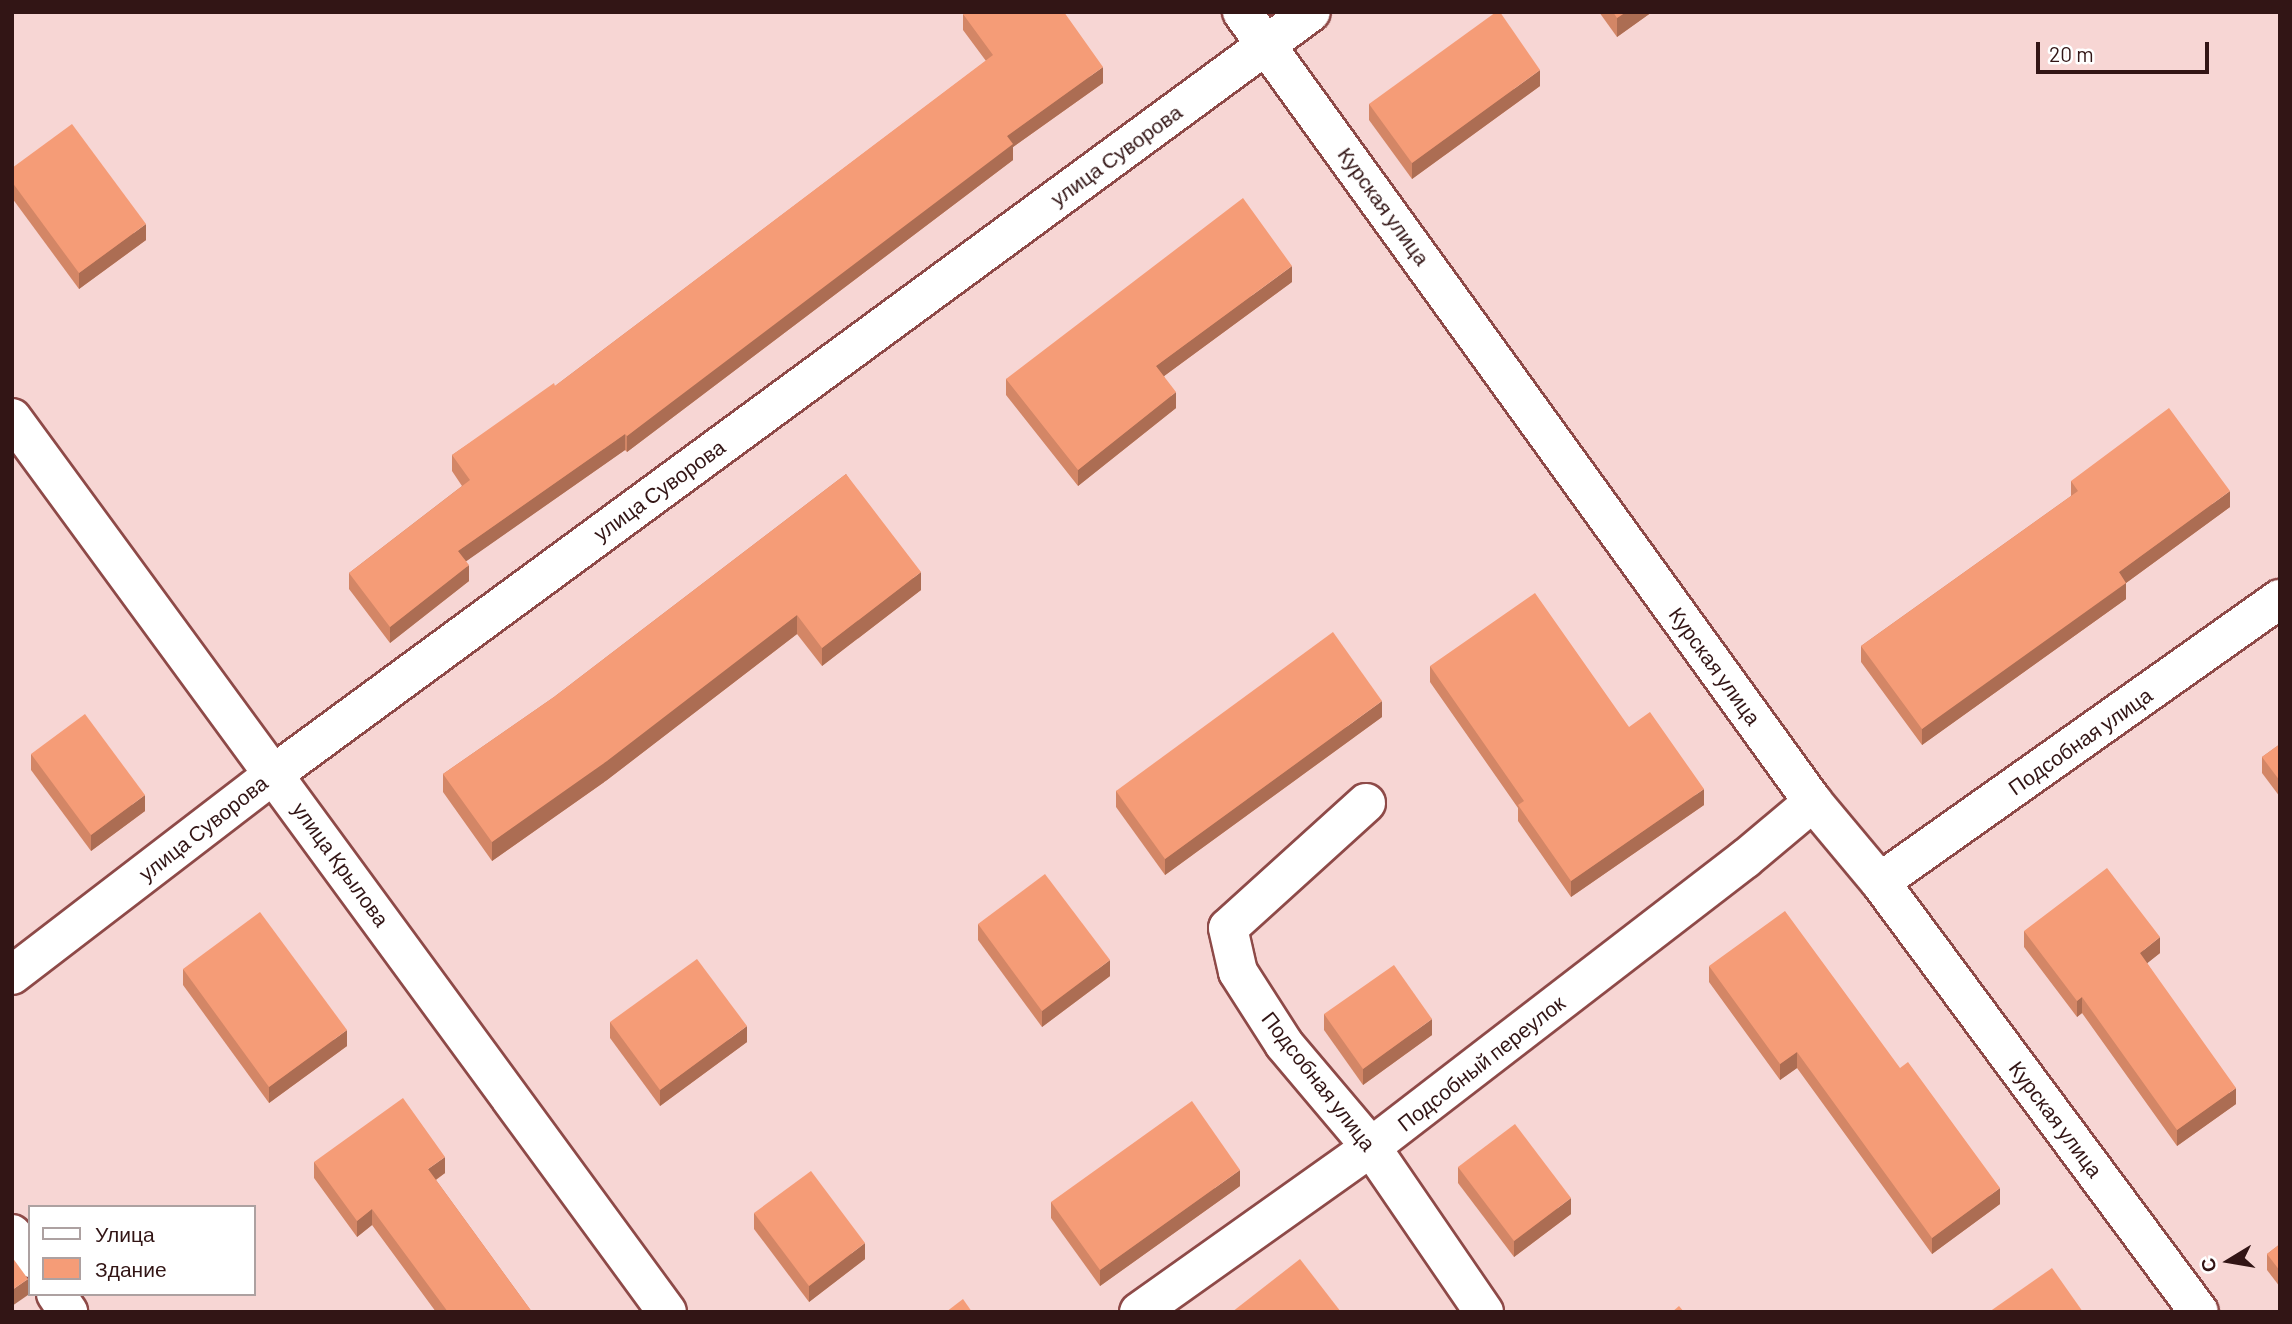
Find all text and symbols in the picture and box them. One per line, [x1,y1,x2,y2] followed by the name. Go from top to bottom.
[2040,28,2213,72] scale bar
[2049,41,2094,66] text: 20 m
[1045,99,1187,211] street label: улица Суворова
[1333,142,1435,270] street label: Курская улица
[588,434,730,546] street label: улица Суворова
[1664,602,1766,730] street label: Курская улица
[2003,682,2157,800] street label: Подсобная улица
[134,770,272,886] street label: улица Суворова
[287,797,395,931] street label: улица Крылова
[1392,990,1570,1136] street label: Подсобный переулок
[1257,1006,1381,1156] street label: Подсобная улица
[2004,1056,2108,1182] street label: Курская улица
[28,1205,256,1296] legend
[95,1221,155,1246] text: Улица
[2194,1226,2264,1296] north arrow
[95,1256,167,1281] text: Здание
[2195,1256,2220,1274] text: С

